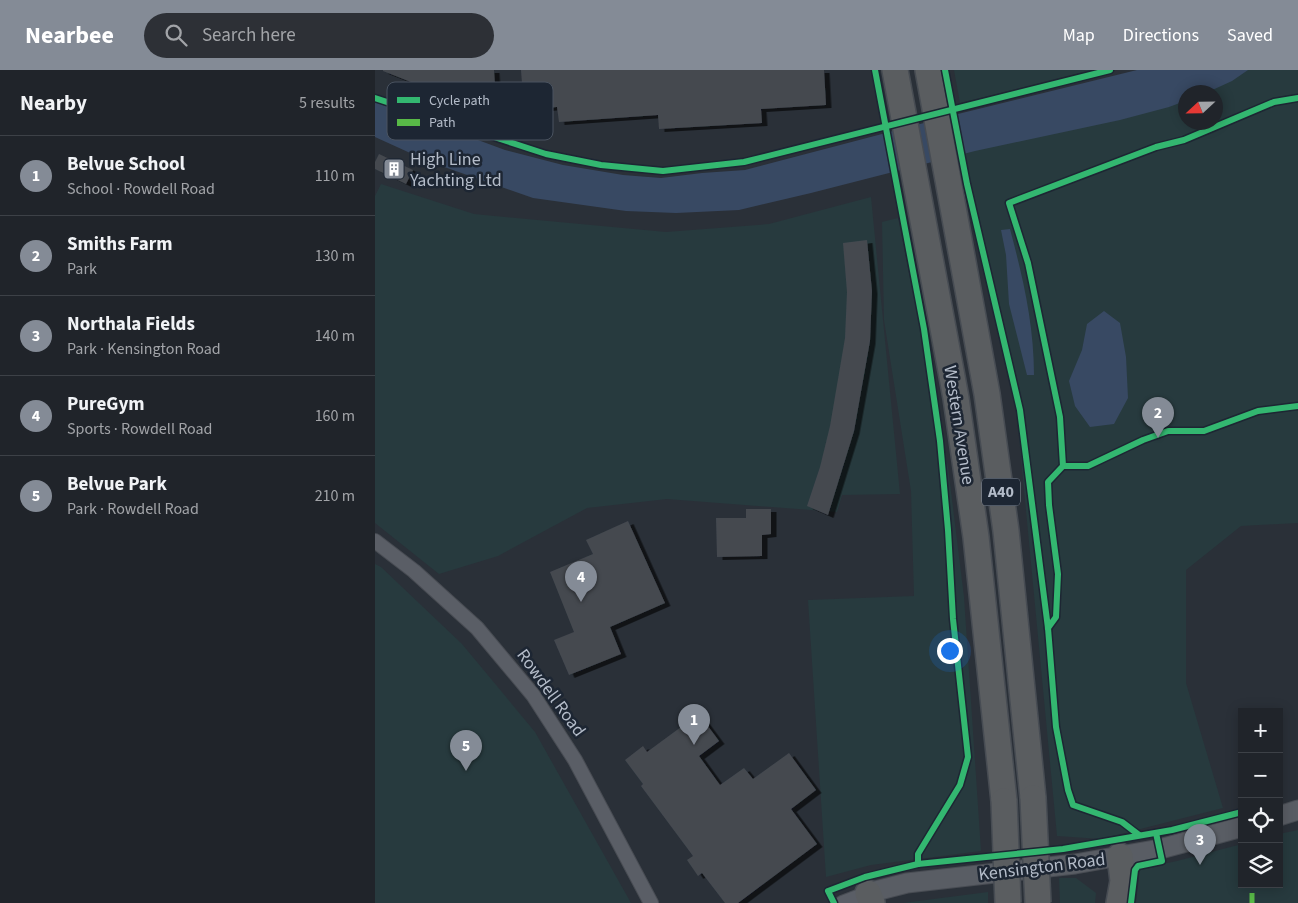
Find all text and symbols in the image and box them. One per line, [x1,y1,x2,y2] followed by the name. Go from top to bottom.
[144,13,494,58] search box
[25,18,114,53] text: Nearbee
[162,21,190,49] icon: search
[202,22,296,49] text: Search here
[1063,23,1095,48] text: Map
[1123,23,1199,48] text: Directions
[1227,23,1273,48] text: Saved
[387,82,553,140] legend
[1178,85,1223,130] north arrow
[20,88,87,118] text: Nearby
[429,91,490,111] text: Cycle path
[299,92,355,114] text: 5 results
[429,113,456,133] text: Path
[409,147,502,193] place label: High Line Yachting Ltd
[67,151,185,178] text: Belvue School
[382,157,406,181] building icon: High Line Yachting Ltd
[32,165,40,187] text: 1
[315,165,355,187] text: 110 m
[67,178,215,200] text: School · Rowdell Road
[67,231,173,258] text: Smiths Farm
[32,245,40,267] text: 2
[315,245,355,267] text: 130 m
[67,258,97,280] text: Park
[67,311,195,338] text: Northala Fields
[32,325,40,347] text: 3
[315,325,355,347] text: 140 m
[67,338,221,360] text: Park · Kensington Road
[937,364,981,486] street label: Western Avenue
[67,391,145,418] text: PureGym
[1142,397,1174,438] pin: 2
[32,405,40,427] text: 4
[315,405,355,427] text: 160 m
[67,418,213,440] text: Sports · Rowdell Road
[67,471,167,498] text: Belvue Park
[982,478,1020,506] road number: A40
[32,485,40,507] text: 5
[315,485,355,507] text: 210 m
[67,498,199,520] text: Park · Rowdell Road
[565,561,597,602] pin: 4
[937,638,963,664] your location
[511,644,591,742] street label: Rowdell Road
[678,704,710,745] pin: 1
[1238,708,1283,888] map controls
[1238,708,1283,753] button: +
[450,730,482,771] pin: 5
[1238,753,1283,798] button: −
[1238,798,1283,843] button: locate
[1184,824,1216,865] pin: 3
[1238,843,1283,888] button: layers
[977,847,1107,887] street label: Kensington Road

